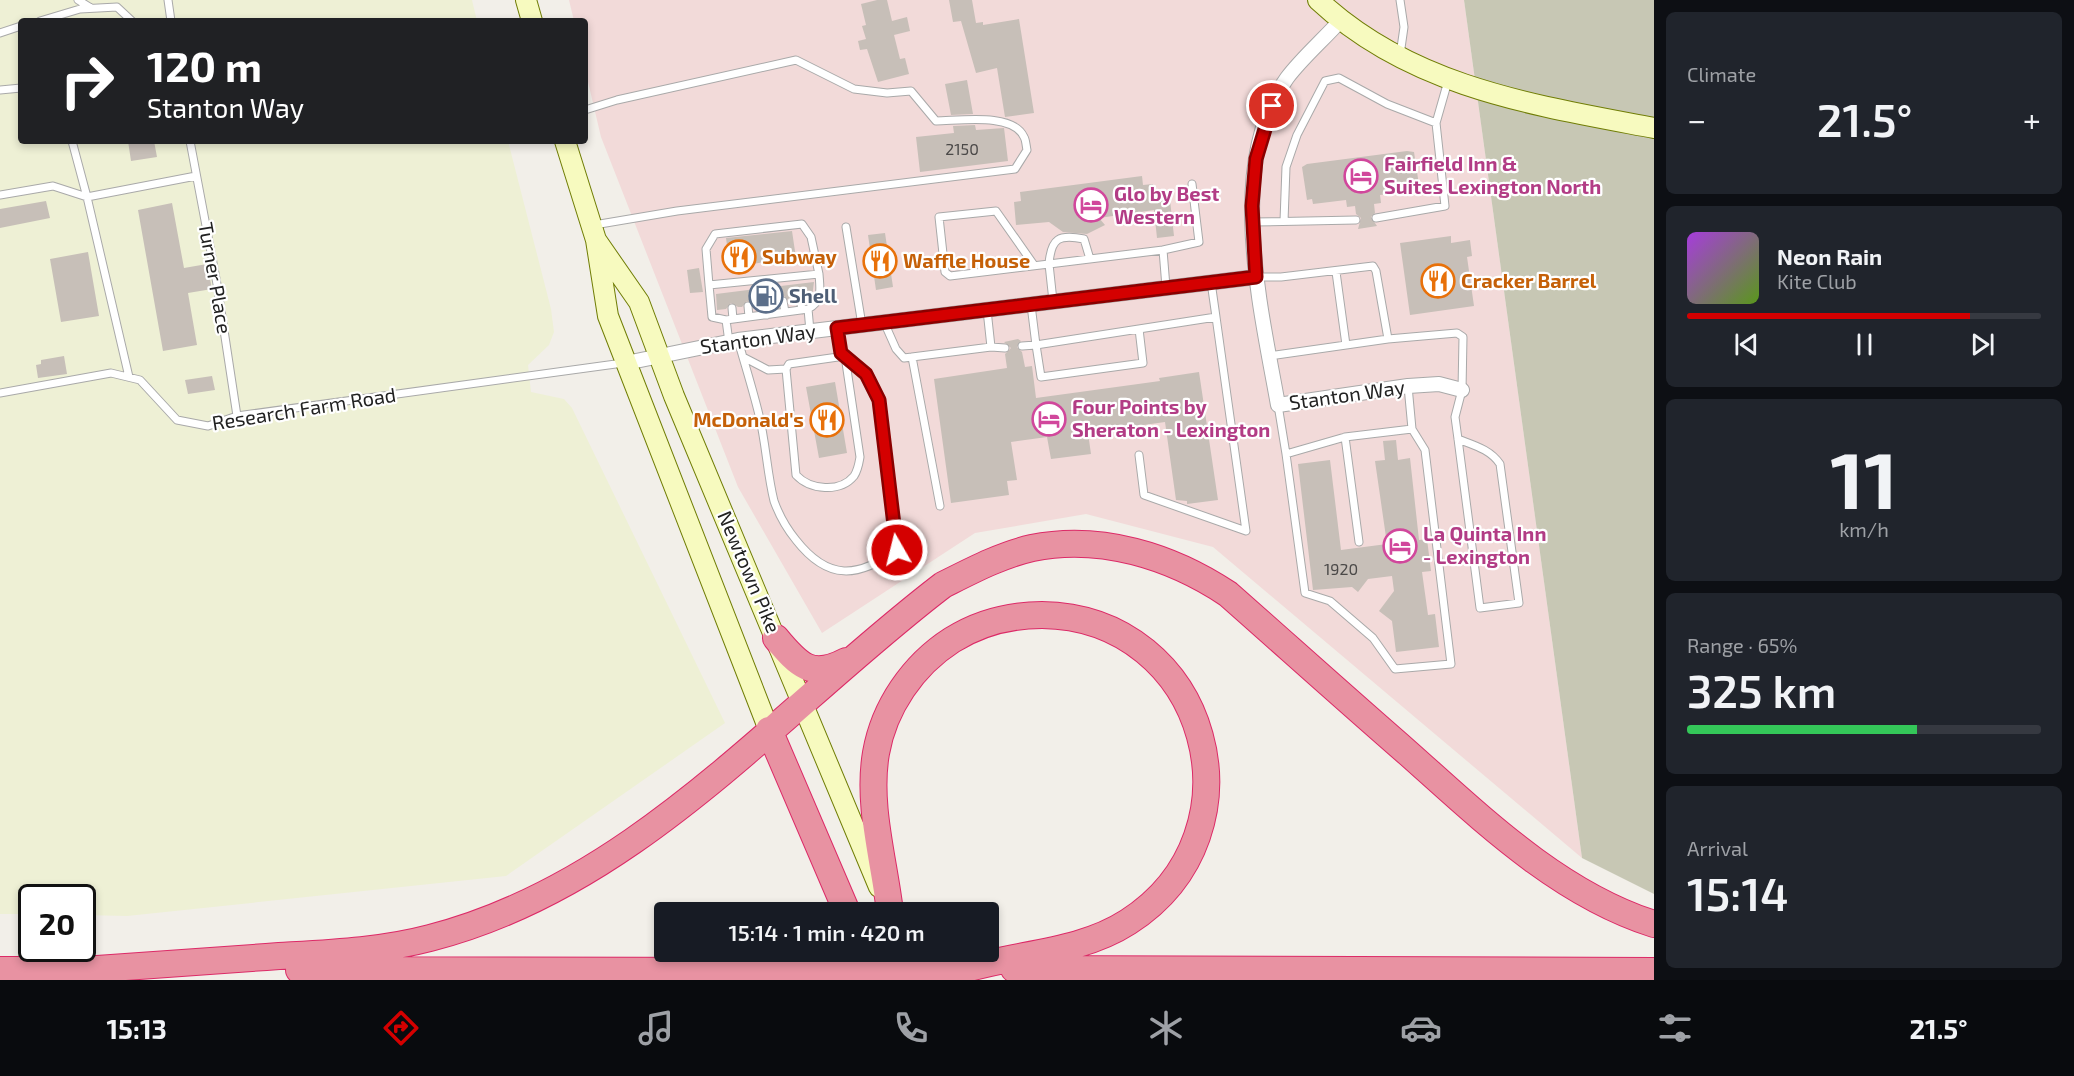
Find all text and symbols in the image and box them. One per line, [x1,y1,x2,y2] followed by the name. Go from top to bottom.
[147,40,262,90] text: 120 m
[48,42,126,120] icon: right
[1687,62,1756,86] text: Climate
[1246,80,1297,131] pin
[1255,89,1288,122] icon: arrive
[147,91,304,123] text: Stanton Way
[1817,92,1912,146] text: 21.5°
[1687,99,1706,139] text: −
[2023,99,2041,139] text: +
[945,139,979,158] house number: 2150
[1384,151,1601,198] place label: Fairfield Inn & Suites Lexington North
[1343,158,1379,194] hotel icon: Fairfield Inn & Suites Lexington North
[1114,181,1219,228] place label: Glo by Best Western
[1073,187,1109,223] hotel icon: Glo by Best Western
[194,220,238,335] street label: Turner Place
[721,239,757,275] restaurant icon: Subway
[862,243,898,279] restaurant icon: Waffle House
[1777,243,1882,269] text: Neon Rain
[762,244,838,269] place label: Subway
[903,248,1030,272] place label: Waffle House
[1420,263,1456,299] restaurant icon: Cracker Barrel
[1461,268,1597,292] place label: Cracker Barrel
[1777,269,1857,293] text: Kite Club
[748,278,784,314] fuel station icon: Shell
[789,283,838,307] place label: Shell
[699,318,818,358] street label: Stanton Way
[1730,328,1763,361] icon: previous
[1848,328,1881,361] icon: pause
[1966,328,1999,361] icon: next
[1288,374,1407,414] street label: Stanton Way
[210,382,398,434] street label: Research Farm Road
[1072,394,1270,441] place label: Four Points by Sheraton - Lexington
[1031,401,1067,437] hotel icon: Four Points by Sheraton - Lexington
[809,402,845,438] restaurant icon: McDonald's
[693,407,804,431] place label: McDonald's
[1830,431,1898,525] text: 11
[713,507,786,636] street label: Newtown Pike
[1839,517,1889,541] text: km/h
[865,518,929,582] position arrow
[1423,521,1546,568] place label: La Quinta Inn - Lexington
[1382,528,1418,564] hotel icon: La Quinta Inn - Lexington
[1324,559,1358,578] house number: 1920
[1687,633,1797,657] text: Range · 65%
[1687,663,1836,717] text: 325 km
[1687,836,1748,860] text: Arrival
[1687,866,1789,920] text: 15:14
[18,884,96,962] speed limit sign: 20
[728,919,925,945] text: 15:14 · 1 min · 420 m
[380,1007,422,1049] icon: directions
[635,1007,677,1049] icon: music
[890,1007,932,1049] icon: phone
[1145,1007,1187,1049] icon: climate
[1400,1007,1442,1049] icon: car
[1654,1007,1696,1049] icon: filters
[106,1012,167,1044] text: 15:13
[1909,1012,1968,1044] text: 21.5°

